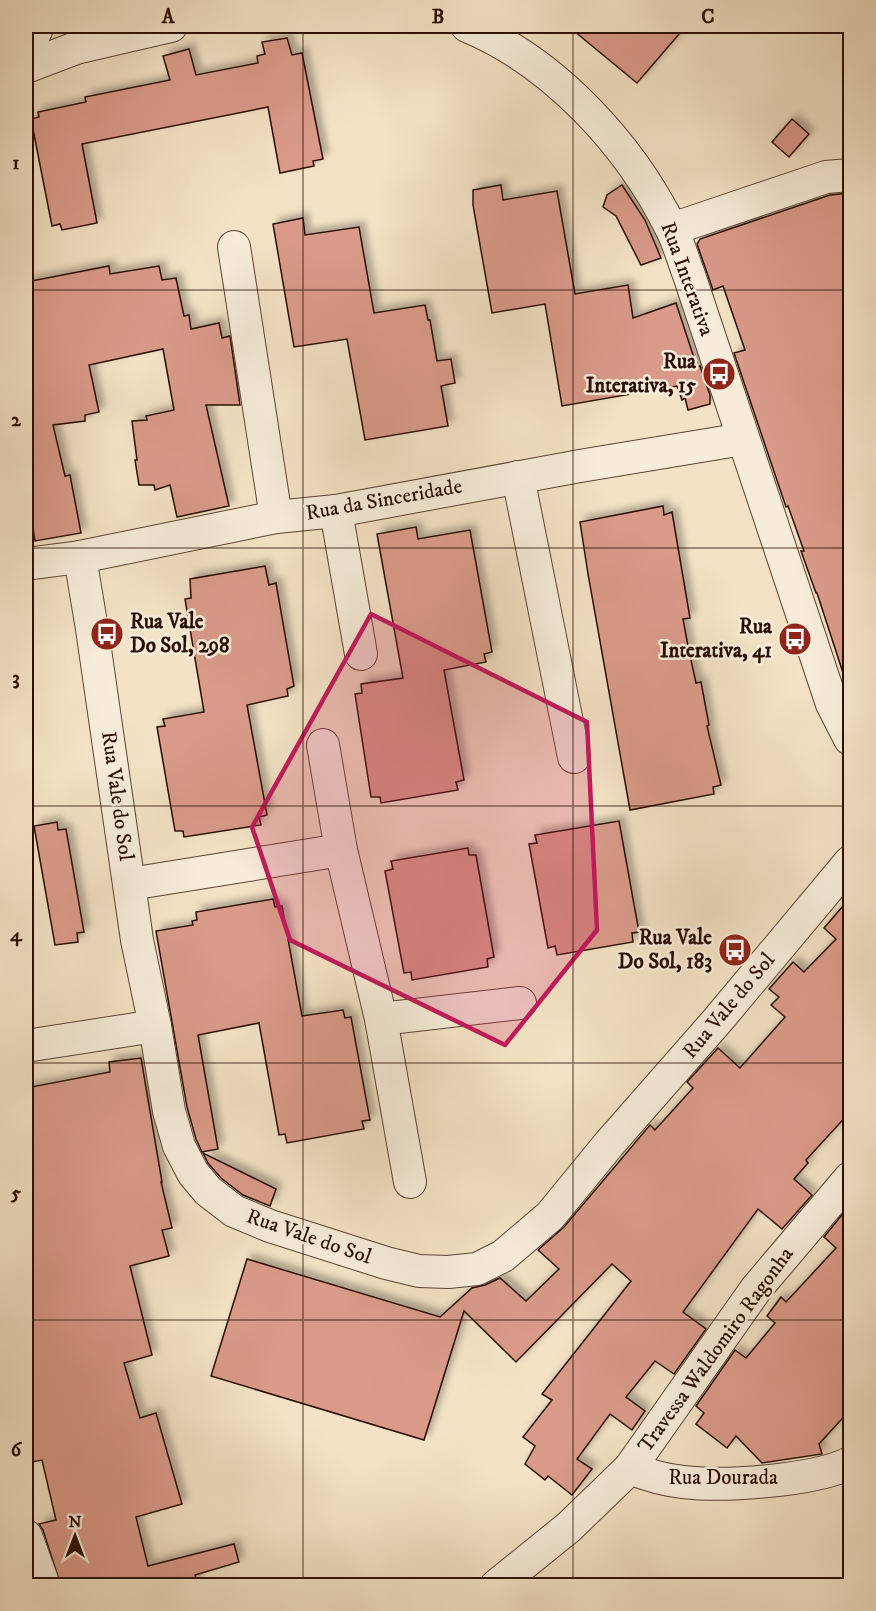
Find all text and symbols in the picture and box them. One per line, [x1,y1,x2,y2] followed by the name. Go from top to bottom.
[161,5,176,30] text: A
[432,5,444,30] text: B
[701,5,715,30] text: C
[12,151,20,176] text: 1
[654,218,720,340] street label: Rua Interativa
[586,349,697,399] place label: Rua Interativa, 15
[701,356,737,392] bus stop icon: Rua Interativa, 15
[11,408,22,433] text: 2
[304,473,464,527] street label: Rua da Sinceridade
[130,609,230,659] place label: Rua Vale Do Sol, 298
[660,614,773,664] place label: Rua Interativa, 41
[89,616,125,652] bus stop icon: Rua Vale Do Sol, 298
[777,621,813,657] bus stop icon: Rua Interativa, 41
[12,666,20,691] text: 3
[95,730,139,863] street label: Rua Vale do Sol
[10,923,23,948] text: 4
[618,925,712,975] place label: Rua Vale Do Sol, 183
[717,932,753,968] bus stop icon: Rua Vale Do Sol, 183
[677,947,781,1064] street label: Rua Vale do Sol
[10,1181,21,1206] text: 5
[243,1203,376,1271] street label: Rua Vale do Sol
[633,1242,799,1458] street label: Travessa Waldomiro Ragonha
[11,1438,23,1463] text: 6
[668,1465,778,1491] street label: Rua Dourada
[45,1506,105,1566] north arrow
[68,1512,82,1532] text: N

